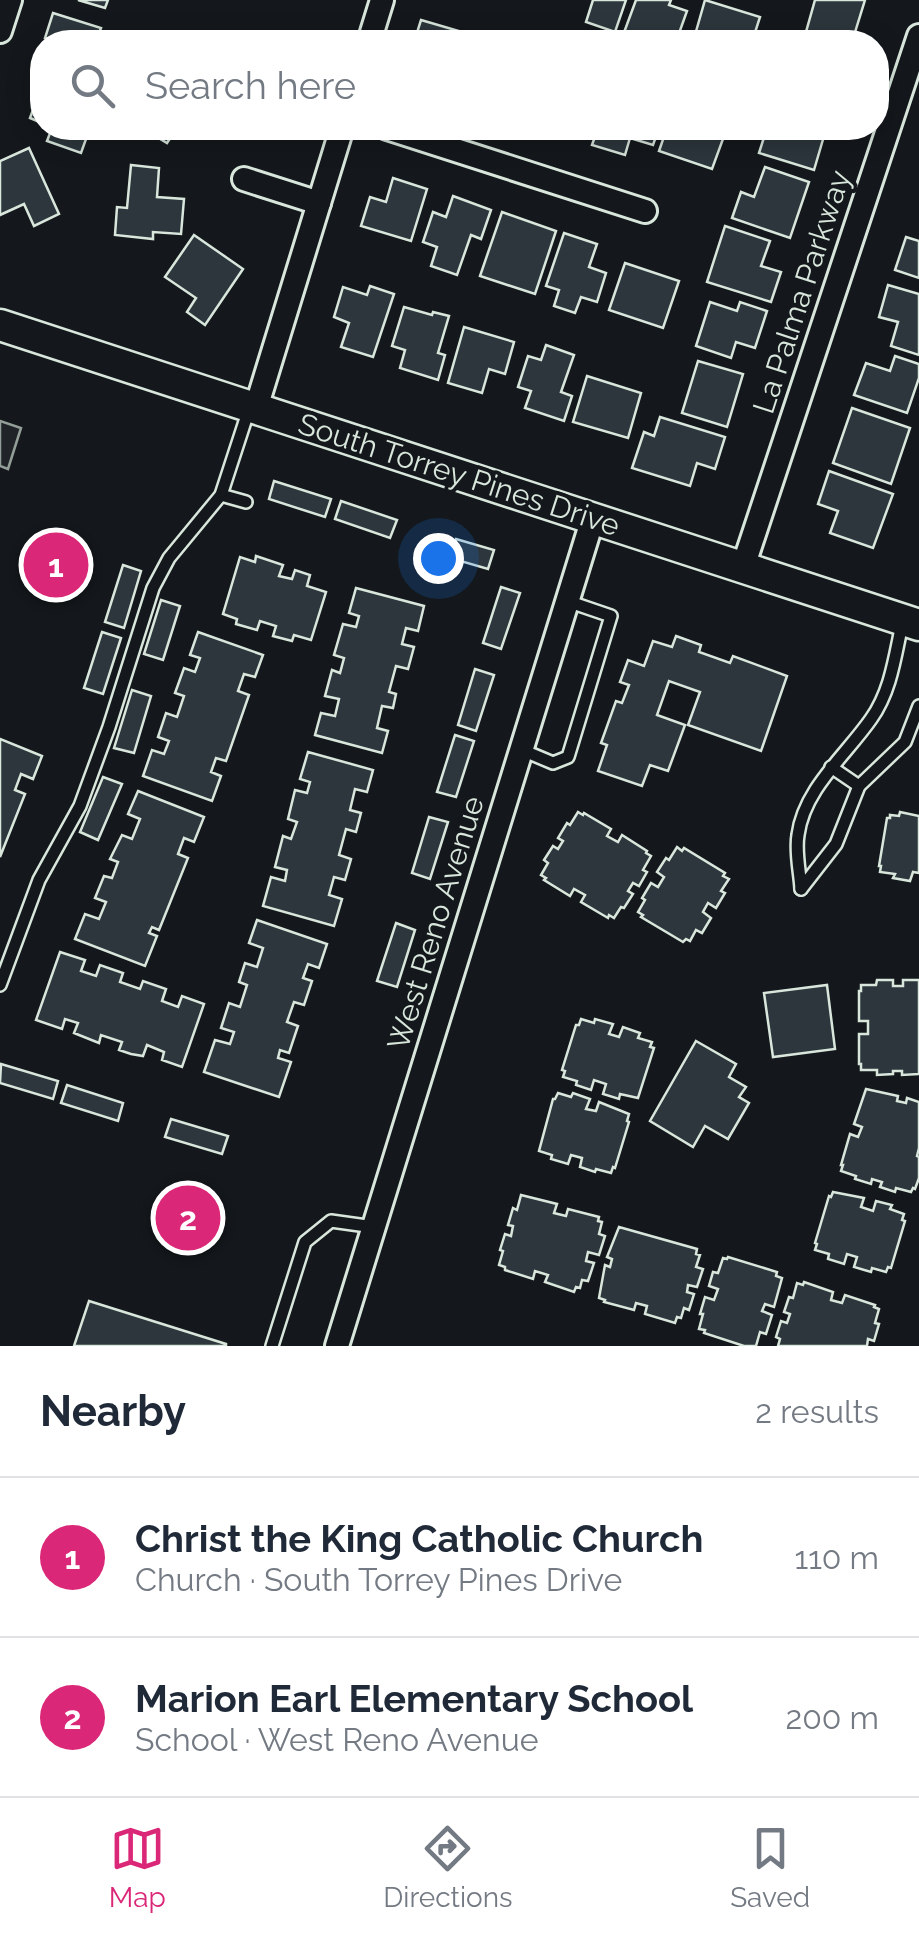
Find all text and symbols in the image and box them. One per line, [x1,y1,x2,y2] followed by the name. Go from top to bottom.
[30,30,889,140] search box
[65,58,120,113] icon: search
[145,63,356,108] text: Search here
[746,166,857,418] street label: La Palma Parkway
[294,406,624,543] street label: South Torrey Pines Drive
[23,528,88,602] pin: 1
[413,533,464,584] your location
[380,792,491,1054] street label: West Reno Avenue
[156,1180,220,1256] pin: 2
[40,1387,186,1436] text: Nearby
[755,1393,879,1430] text: 2 results
[135,1516,703,1561] text: Christ the King Catholic Church
[65,1539,80,1576] text: 1
[794,1539,879,1576] text: 110 m
[135,1561,622,1598] text: Church · South Torrey Pines Drive
[135,1676,693,1721] text: Marion Earl Elementary School
[63,1699,82,1736] text: 2
[786,1699,879,1736] text: 200 m
[135,1721,538,1758] text: School · West Reno Avenue
[109,1821,166,1914] tab: Map
[383,1821,513,1914] tab: Directions
[730,1821,810,1914] tab: Saved

